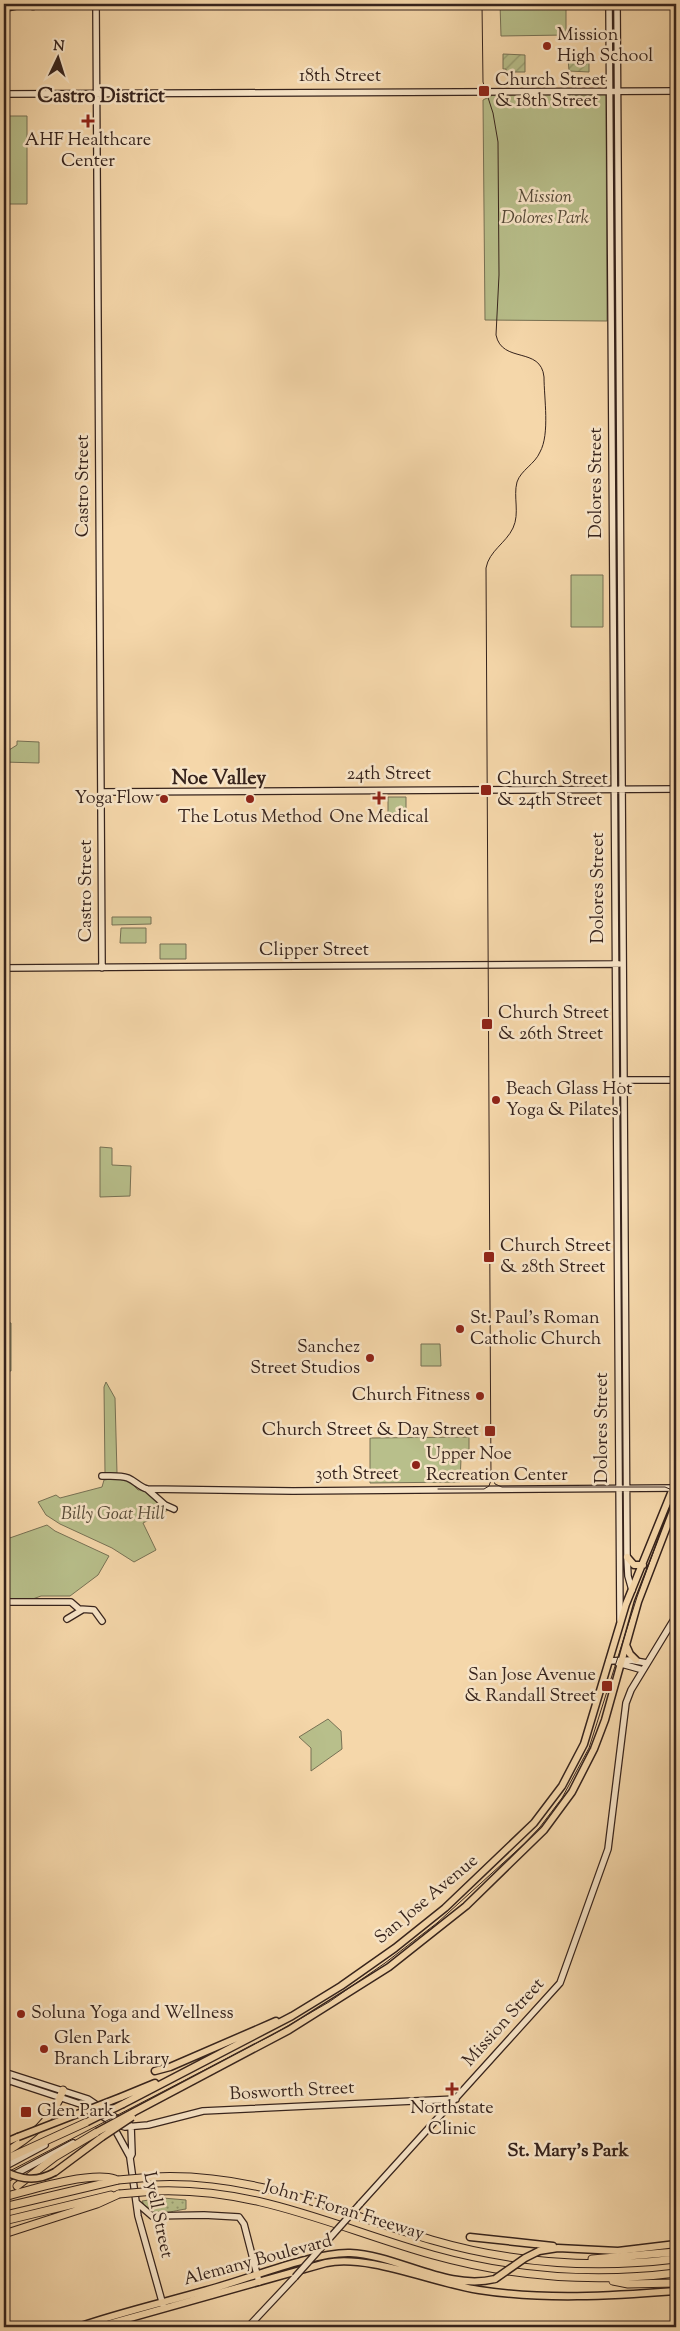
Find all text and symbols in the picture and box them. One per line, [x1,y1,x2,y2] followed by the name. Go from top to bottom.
[557,23,653,70] place label: Mission High School
[32,32,82,82] north arrow
[52,37,65,57] text: N
[541,40,553,52] marker: Mission High School
[299,64,381,90] street label: 18th Street
[495,68,606,115] place label: Church Street & 18th Street
[37,83,165,112] district label: Castro District
[477,84,491,98] marker: Church Street & 18th Street
[81,114,95,128] marker: AHF Healthcare Center
[25,128,151,175] place label: AHF Healthcare Center
[501,185,589,232] park label: Mission Dolores Park
[584,427,610,539] street label: Dolores Street
[71,435,97,537] street label: Castro Street
[347,762,431,788] street label: 24th Street
[172,765,266,794] district label: Noe Valley
[497,767,608,814] place label: Church Street & 24th Street
[479,783,493,797] marker: Church Street & 24th Street
[75,786,155,812] place label: Yoga Flow
[372,791,386,805] marker: One Medical
[158,793,170,805] marker: Yoga Flow
[244,793,256,805] marker: The Lotus Method
[178,805,322,831] place label: The Lotus Method
[329,805,429,831] place label: One Medical
[586,832,612,944] street label: Dolores Street
[74,840,100,942] street label: Castro Street
[259,938,369,964] street label: Clipper Street
[498,1001,609,1048] place label: Church Street & 26th Street
[480,1017,494,1031] marker: Church Street & 26th Street
[506,1077,632,1124] place label: Beach Glass Hot Yoga & Pilates
[490,1094,502,1106] marker: Beach Glass Hot Yoga & Pilates
[500,1234,611,1281] place label: Church Street & 28th Street
[482,1250,496,1264] marker: Church Street & 28th Street
[470,1306,602,1353] place label: St. Paul's Roman Catholic Church
[454,1323,466,1335] marker: St. Paul's Roman Catholic Church
[250,1335,360,1382] place label: Sanchez Street Studios
[364,1352,376,1364] marker: Sanchez Street Studios
[590,1372,616,1484] street label: Dolores Street
[352,1383,470,1409] place label: Church Fitness
[474,1390,486,1402] marker: Church Fitness
[262,1418,479,1444] place label: Church Street & Day Street
[483,1424,497,1438] marker: Church Street & Day Street
[426,1442,568,1489] place label: Upper Noe Recreation Center
[410,1459,422,1471] marker: Upper Noe Recreation Center
[315,1462,399,1488] street label: 30th Street
[61,1502,165,1528] park label: Billy Goat Hill
[465,1663,596,1710] place label: San Jose Avenue & Randall Street
[600,1679,614,1693] marker: San Jose Avenue & Randall Street
[370,1849,484,1951] street label: San Jose Avenue
[457,1973,551,2073] street label: Mission Street
[31,2001,234,2027] place label: Soluna Yoga and Wellness
[15,2008,27,2020] marker: Soluna Yoga and Wellness
[54,2026,169,2073] place label: Glen Park Branch Library
[38,2043,50,2055] marker: Glen Park Branch Library
[229,2076,355,2108] street label: Bosworth Street
[445,2082,459,2096] marker: Northstate Clinic
[410,2096,494,2143] place label: Northstate Clinic
[37,2099,114,2125] place label: Glen Park
[19,2105,33,2119] marker: Glen Park
[507,2138,629,2165] district label: St. Mary's Park
[135,2169,179,2261] street label: Lyell Street
[260,2174,427,2248] street label: John F Foran Freeway
[181,2229,335,2293] street label: Alemany Boulevard

